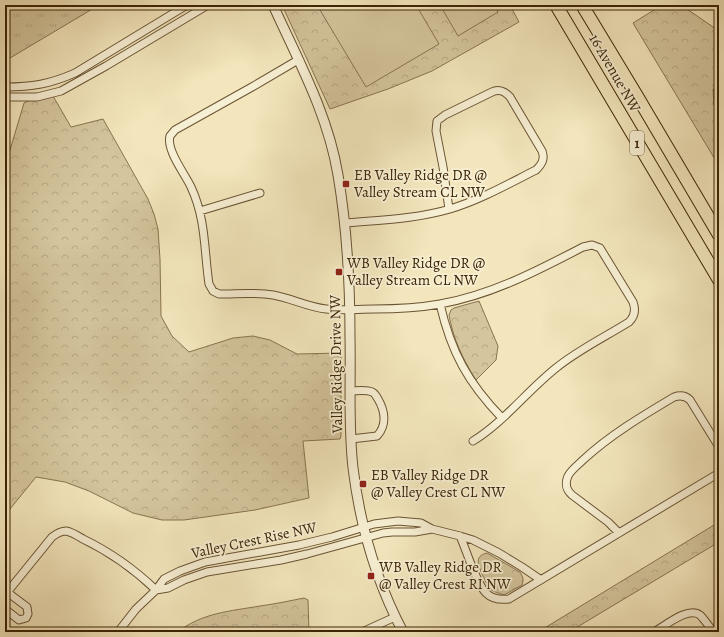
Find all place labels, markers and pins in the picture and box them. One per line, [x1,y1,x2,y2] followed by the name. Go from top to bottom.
[353,165,487,202] place label: EB Valley Ridge DR @ Valley Stream CL NW
[341,179,351,189] marker: EB Valley Ridge DR @ Valley Stream CL NW
[346,253,485,290] place label: WB Valley Ridge DR @ Valley Stream CL NW
[334,267,344,277] marker: WB Valley Ridge DR @ Valley Stream CL NW
[371,465,505,502] place label: EB Valley Ridge DR @ Valley Crest CL NW
[358,479,368,489] marker: EB Valley Ridge DR @ Valley Crest CL NW
[378,557,511,594] place label: WB Valley Ridge DR @ Valley Crest RI NW
[366,571,376,581] marker: WB Valley Ridge DR @ Valley Crest RI NW

